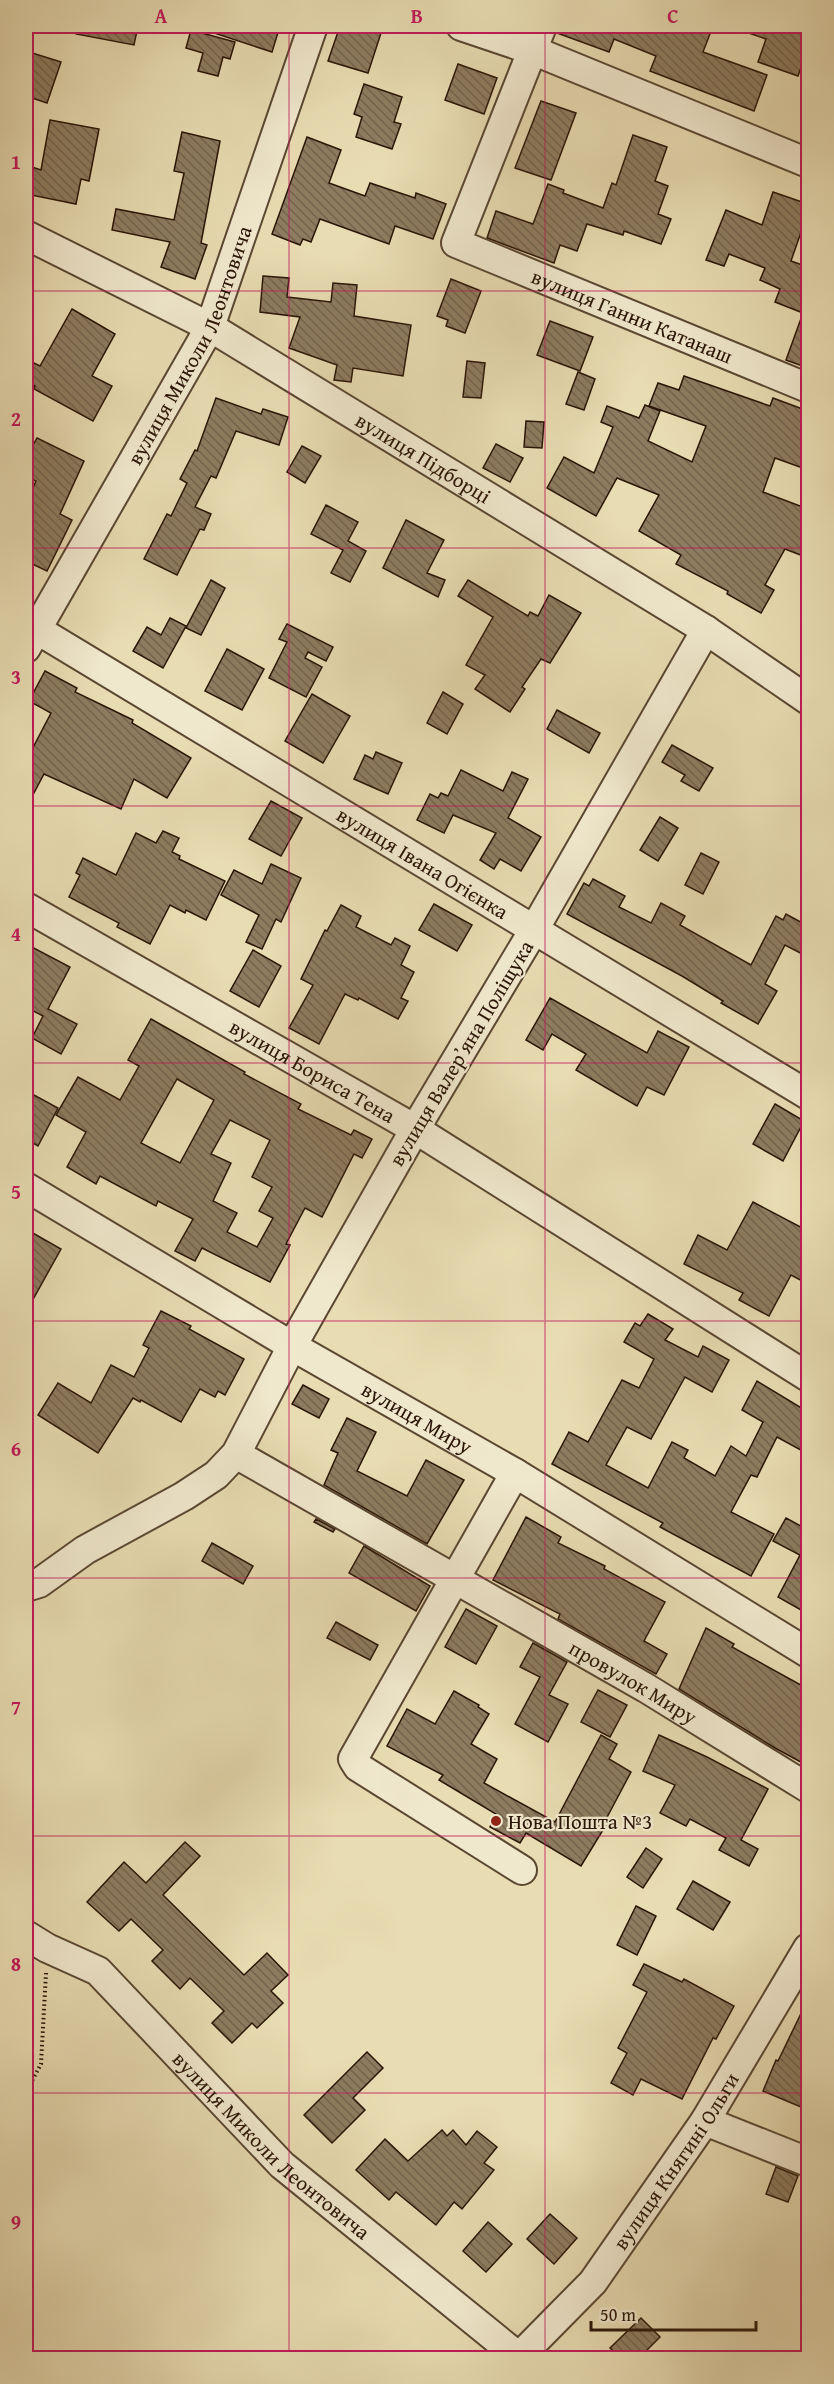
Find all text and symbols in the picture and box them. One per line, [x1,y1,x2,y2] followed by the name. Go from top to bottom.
[155,1,168,30] text: A
[411,1,423,30] text: B
[667,1,679,30] text: C
[11,147,21,176] text: 1
[119,221,259,470] street label: вулиця Миколи Леонтовича
[527,260,738,371] street label: вулиця Ганни Катанаш
[11,404,21,433] text: 2
[350,404,497,511] street label: вулиця Підборці
[11,662,21,691] text: 3
[331,799,515,926] street label: вулиця Івана Огієнка
[11,919,21,948] text: 4
[381,934,541,1172] street label: вулиця Валерʼяна Поліщука
[224,1011,401,1130] street label: вулиця Бориса Тена
[11,1177,21,1206] text: 5
[356,1373,479,1461] street label: вулиця Миру
[11,1434,21,1463] text: 6
[564,1632,704,1732] street label: провулок Миру
[11,1692,21,1721] text: 7
[508,1806,652,1837] place label: Нова Пошта №3
[489,1814,503,1828] marker: Нова Пошта №3
[11,1949,21,1978] text: 8
[166,2044,377,2247] street label: вулиця Миколи Леонтовича
[605,2066,746,2256] street label: вулиця Княгині Ольги
[11,2207,21,2236] text: 9
[591,2294,756,2332] scale bar
[600,2301,636,2328] text: 50 m

